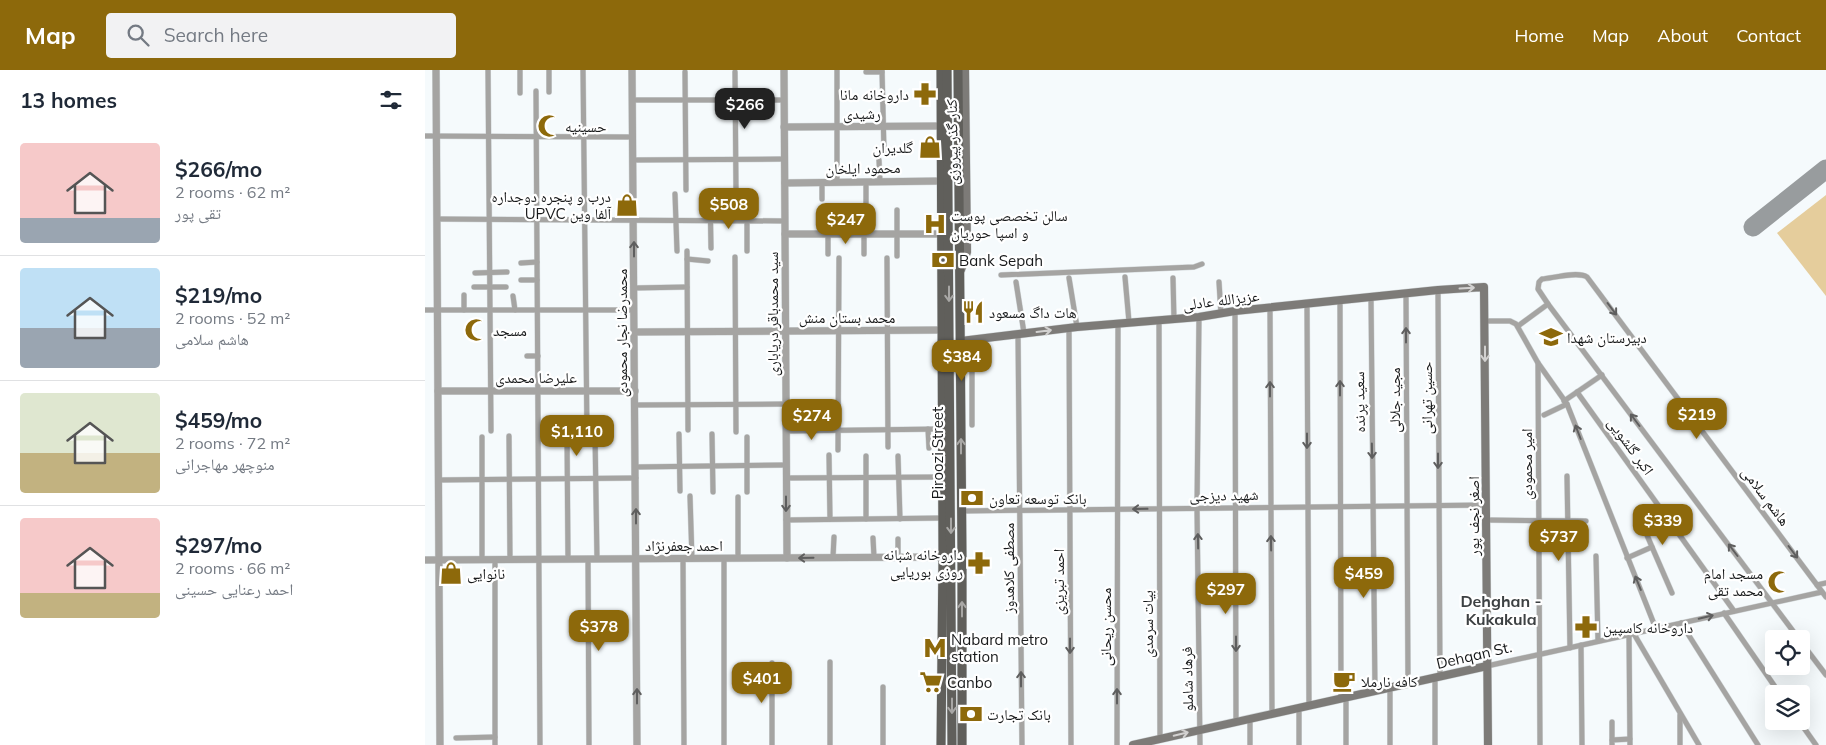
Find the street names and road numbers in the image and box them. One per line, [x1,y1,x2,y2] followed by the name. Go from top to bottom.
[942,99,963,185] street label: کنار گذر پیروزی
[843,104,881,124] street label: رشیدی
[825,158,901,179] street label: محمود ایلخان
[763,252,783,376] street label: سید محمدباقر دریاباری
[612,269,632,397] street label: محمدرضا نجار محمودی
[1182,286,1261,315] street label: عزیزالله عادلی
[799,308,895,328] street label: محمد بستان منش
[1417,361,1437,434] street label: حسین تهرانی
[1385,367,1405,433] street label: مجید جلالی
[495,368,577,388] street label: علیرضا محمدی
[1349,371,1369,433] street label: سعید پرنده
[928,407,947,499] street label: Piroozi Street
[1603,414,1658,479] street label: اکبر گلشویی
[1517,428,1537,500] street label: امیر محمودی
[1737,463,1794,530] street label: هاشم سلامی
[1464,476,1483,557] street label: اصغر نجف پور
[1189,485,1259,506] street label: شهید دیزجی
[999,522,1019,614] street label: مصطفی کلاهدوز
[645,536,723,555] street label: احمد جعفرنژاد
[1049,549,1069,615] street label: احمد تبریزی
[1096,588,1116,666] street label: محسن ریحانی
[1138,590,1158,658] street label: بیات سرمدی
[1434,637,1514,673] street label: Dehqan St.
[1177,646,1197,712] street label: فرهاد شاملو

